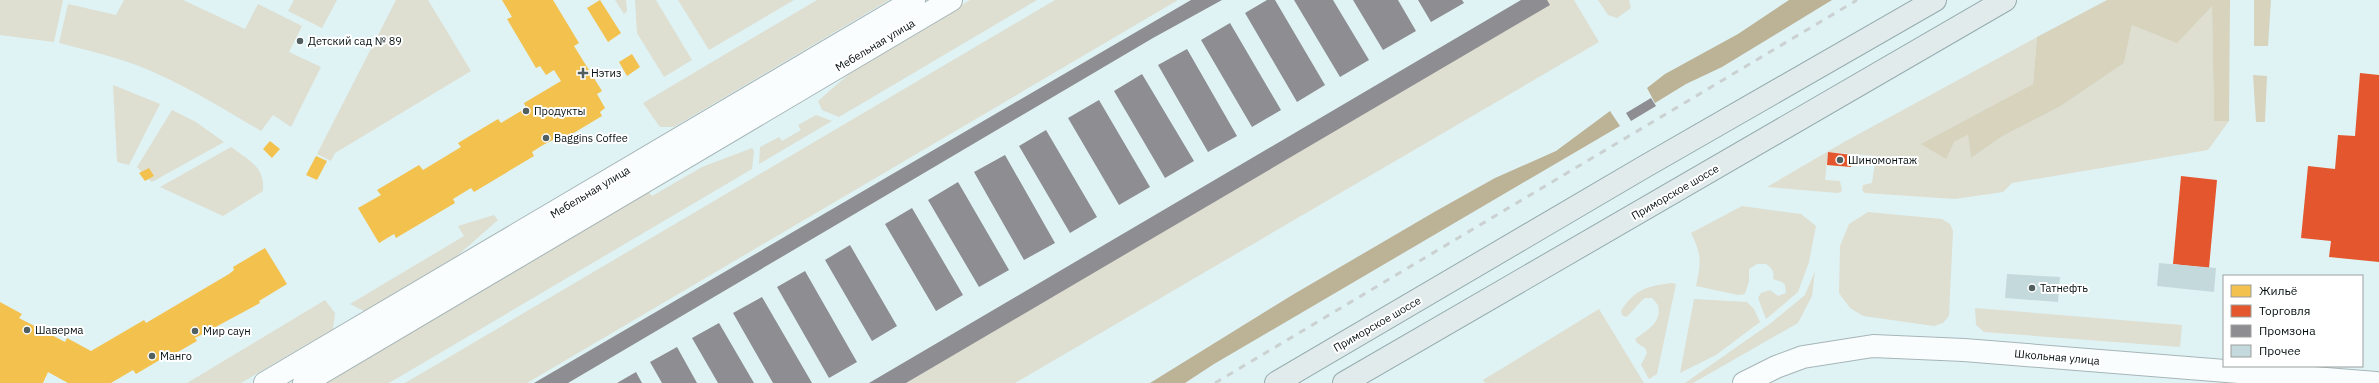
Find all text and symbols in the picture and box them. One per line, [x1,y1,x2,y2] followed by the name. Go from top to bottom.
[833,16,917,74] street label: Мебельная улица
[308,34,402,48] place label: Детский сад № 89
[295,36,305,46] marker: Детский сад № 89
[591,66,621,80] place label: Нэтиз
[578,68,588,78] marker: Нэтиз
[534,104,585,118] place label: Продукты
[521,106,531,116] marker: Продукты
[554,131,628,145] place label: Baggins Coffee
[541,133,551,143] marker: Baggins Coffee
[1848,153,1918,167] place label: Шиномонтаж
[1835,155,1845,165] marker: Шиномонтаж
[1629,161,1721,223] street label: Приморское шоссе
[548,163,632,221] street label: Мебельная улица
[2223,275,2363,367] legend
[2040,281,2088,295] place label: Татнефть
[2027,283,2037,293] marker: Татнефть
[2259,283,2298,298] text: Жильё
[1331,293,1423,355] street label: Приморское шоссе
[2259,303,2310,318] text: Торговля
[35,323,84,337] place label: Шаверма
[2259,323,2316,338] text: Промзона
[203,324,251,338] place label: Мир саун
[22,325,32,335] marker: Шаверма
[190,326,200,336] marker: Мир саун
[2259,343,2301,358] text: Прочее
[2014,346,2100,368] street label: Школьная улица
[160,349,192,363] place label: Манго
[147,351,157,361] marker: Манго

